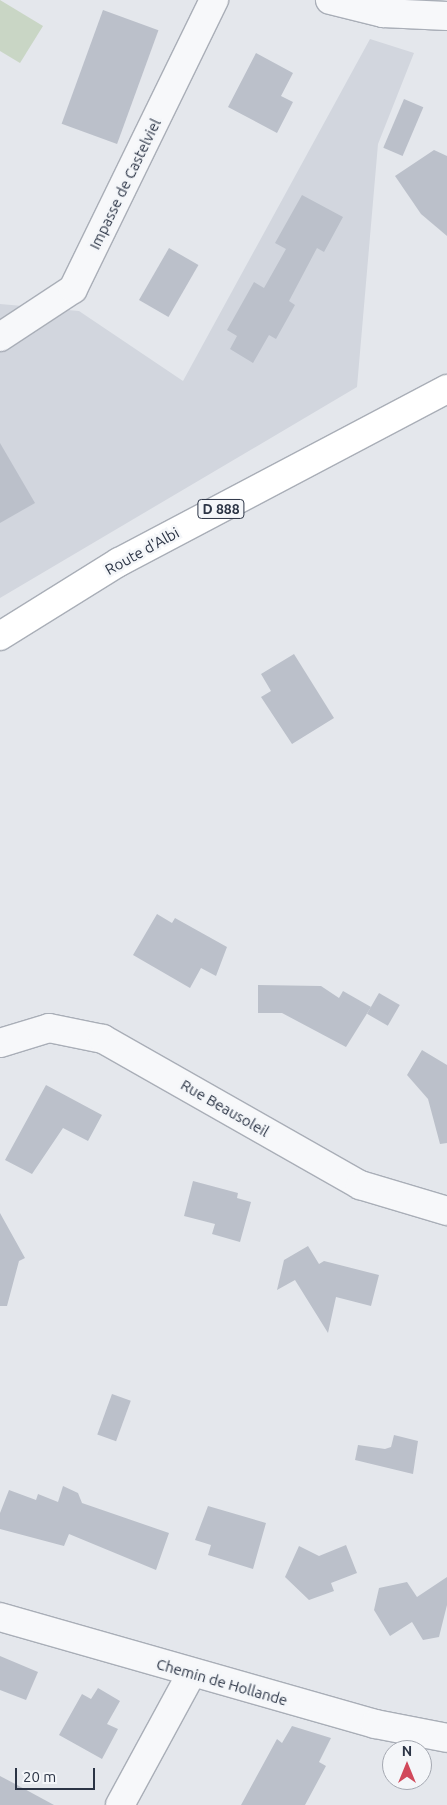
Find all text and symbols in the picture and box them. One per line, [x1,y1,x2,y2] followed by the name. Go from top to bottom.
[86,116,164,252] street label: Impasse de Castelviel
[197,498,245,520] road number: D 888
[102,523,182,579] street label: Route d'Albi
[178,1076,272,1140] street label: Rue Beausoleil
[154,1655,290,1709] street label: Chemin de Hollande
[382,1740,432,1790] north arrow
[402,1743,412,1759] text: N
[18,1758,98,1790] scale bar
[23,1768,56,1785] text: 20 m

